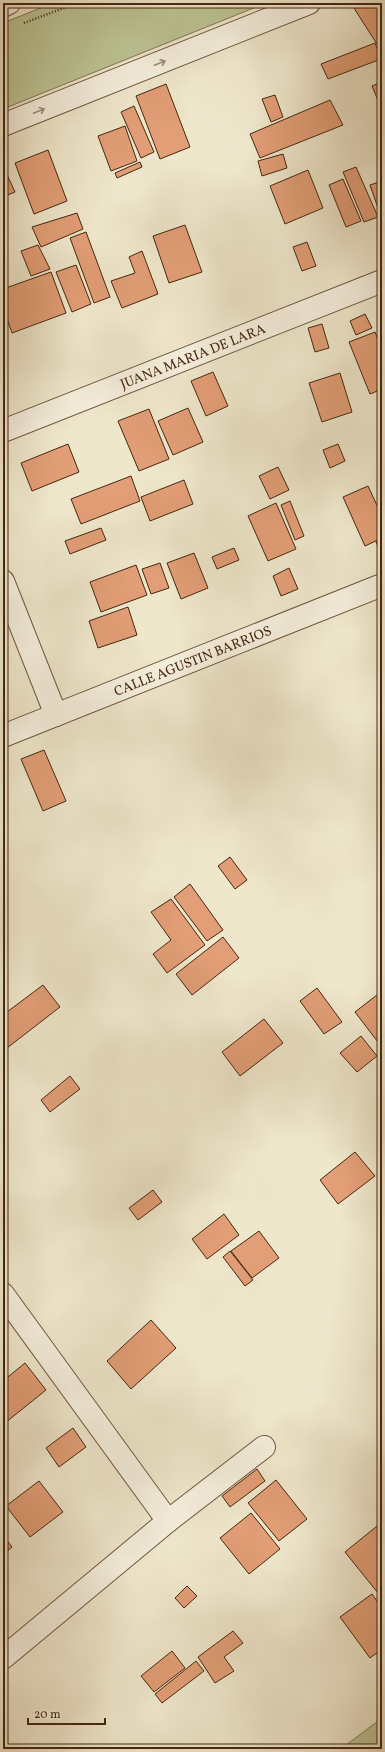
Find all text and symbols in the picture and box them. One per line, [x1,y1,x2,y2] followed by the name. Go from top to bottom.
[154,58,166,66] one-way arrow
[33,106,45,114] one-way arrow
[118,320,269,395] street label: JUANA MARIA DE LARA
[111,622,275,702] street label: CALLE AGUSTIN BARRIOS
[28,1700,105,1726] scale bar
[34,1707,61,1723] text: 20 m

